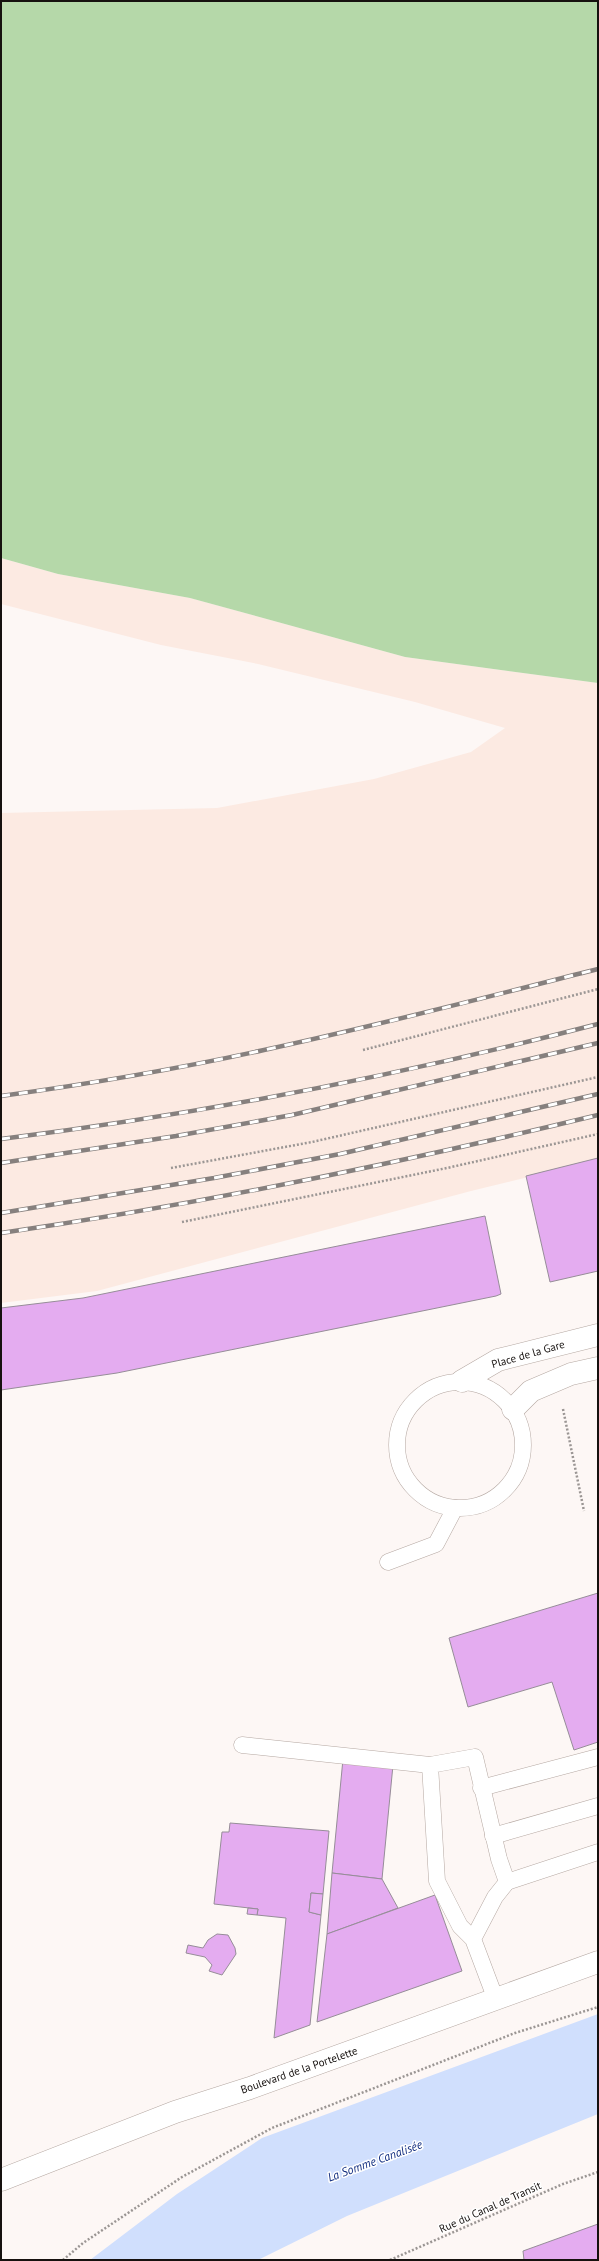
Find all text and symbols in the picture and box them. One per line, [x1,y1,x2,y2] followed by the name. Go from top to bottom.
[490,1337,567,1371] street label: Place de la Gare
[239,2043,360,2097] street label: Boulevard de la Portelette
[325,2136,425,2185] water label: La Somme Canalisée
[437,2178,544,2236] street label: Rue du Canal de Transit

